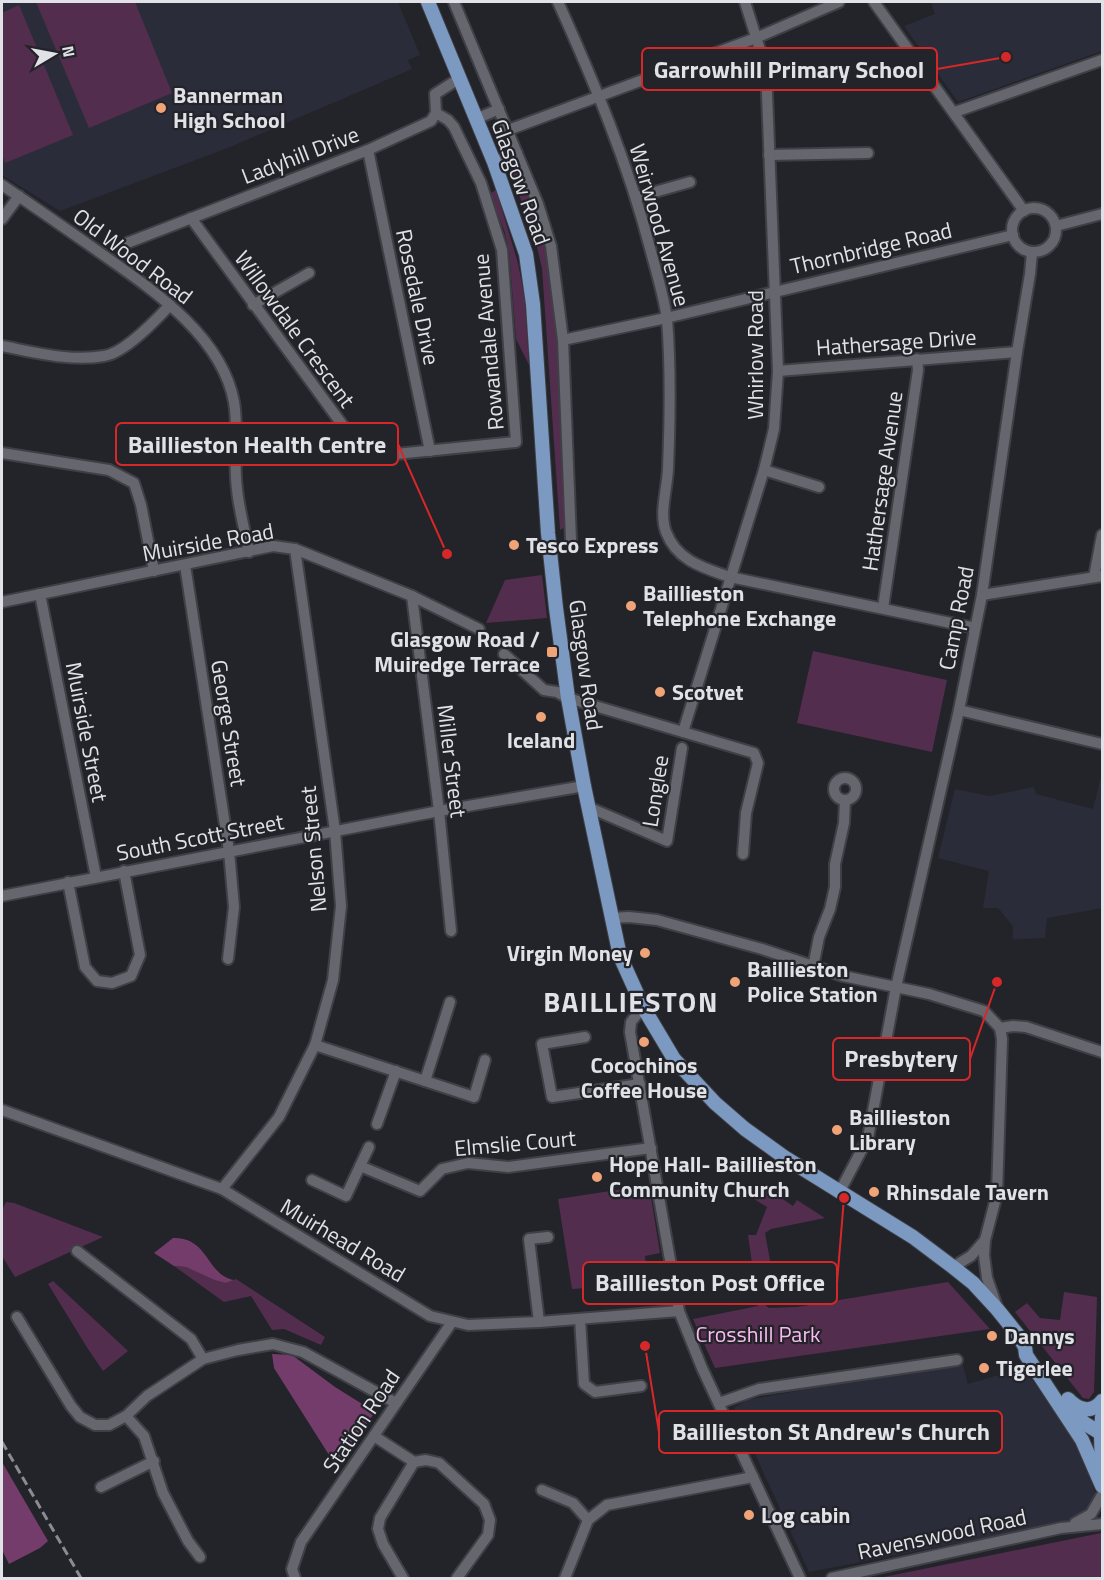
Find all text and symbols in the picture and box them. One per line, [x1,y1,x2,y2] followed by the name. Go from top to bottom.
[24,24,84,84] north arrow
[56,44,82,59] text: N
[642,48,937,90] callout: Garrowhill Primary School
[654,51,924,87] text: Garrowhill Primary School
[173,78,286,137] place label: Bannerman High School
[154,101,168,115] marker: Bannerman High School
[482,114,560,250] street label: Glasgow Road
[236,117,364,193] street label: Ladyhill Drive
[621,140,699,310] street label: Weirwood Avenue
[66,200,200,312] street label: Old Wood Road
[787,213,955,283] street label: Thornbridge Road
[387,226,449,368] street label: Rosedale Drive
[226,243,364,415] street label: Willowdale Crescent
[463,252,513,432] street label: Rowandale Avenue
[738,290,772,420] street label: Whirlow Road
[815,319,977,365] street label: Hathersage Drive
[853,389,911,573] street label: Hathersage Avenue
[116,423,398,465] callout: Baillieston Health Centre
[128,426,386,462] text: Baillieston Health Centre
[140,514,276,570] street label: Muirside Road
[526,528,659,562] place label: Tesco Express
[507,538,521,552] marker: Tesco Express
[929,563,983,673] street label: Camp Road
[643,576,836,635] place label: Baillieston Telephone Exchange
[560,597,612,733] street label: Glasgow Road
[624,599,638,613] marker: Baillieston Telephone Exchange
[374,622,540,681] place label: Glasgow Road / Muiredge Terrace
[545,645,559,659] marker: Glasgow Road / Muiredge Terrace
[202,657,256,789] street label: George Street
[57,659,117,805] street label: Muirside Street
[672,675,743,709] place label: Scotvet
[653,685,667,699] marker: Scotvet
[428,702,476,820] street label: Miller Street
[534,710,548,724] marker: Iceland
[507,723,575,757] place label: Iceland
[633,753,677,829] street label: Longlee
[291,784,335,913] street label: Nelson Street
[114,804,287,870] street label: South Scott Street
[507,936,633,970] place label: Virgin Money
[638,946,652,960] marker: Virgin Money
[747,952,878,1011] place label: Baillieston Police Station
[728,975,742,989] marker: Baillieston Police Station
[543,980,719,1023] district label: BAILLIESTON
[637,1035,651,1049] marker: Cocochinos Coffee House
[833,1038,970,1080] callout: Presbytery
[844,1040,958,1076] text: Presbytery
[581,1048,707,1107] place label: Cocochinos Coffee House
[849,1100,950,1159] place label: Baillieston Library
[453,1121,578,1165] street label: Elmslie Court
[830,1123,844,1137] marker: Baillieston Library
[609,1147,817,1206] place label: Hope Hall- Baillieston Community Church
[590,1170,604,1184] marker: Hope Hall- Baillieston Community Church
[886,1175,1049,1209] place label: Rhinsdale Tavern
[867,1185,881,1199] marker: Rhinsdale Tavern
[274,1189,412,1291] street label: Muirhead Road
[583,1262,837,1304] callout: Baillieston Post Office
[595,1264,825,1300] text: Baillieston Post Office
[695,1317,821,1351] park label: Crosshill Park
[1004,1319,1075,1353] place label: Dannys
[985,1329,999,1343] marker: Dannys
[996,1351,1073,1385] place label: Tigerlee
[977,1361,991,1375] marker: Tigerlee
[314,1362,408,1480] street label: Station Road
[659,1411,1002,1453] callout: Baillieston St Andrew's Church
[672,1413,990,1449] text: Baillieston St Andrew's Church
[761,1498,851,1532] place label: Log cabin
[854,1499,1030,1569] street label: Ravenswood Road
[742,1508,756,1522] marker: Log cabin

